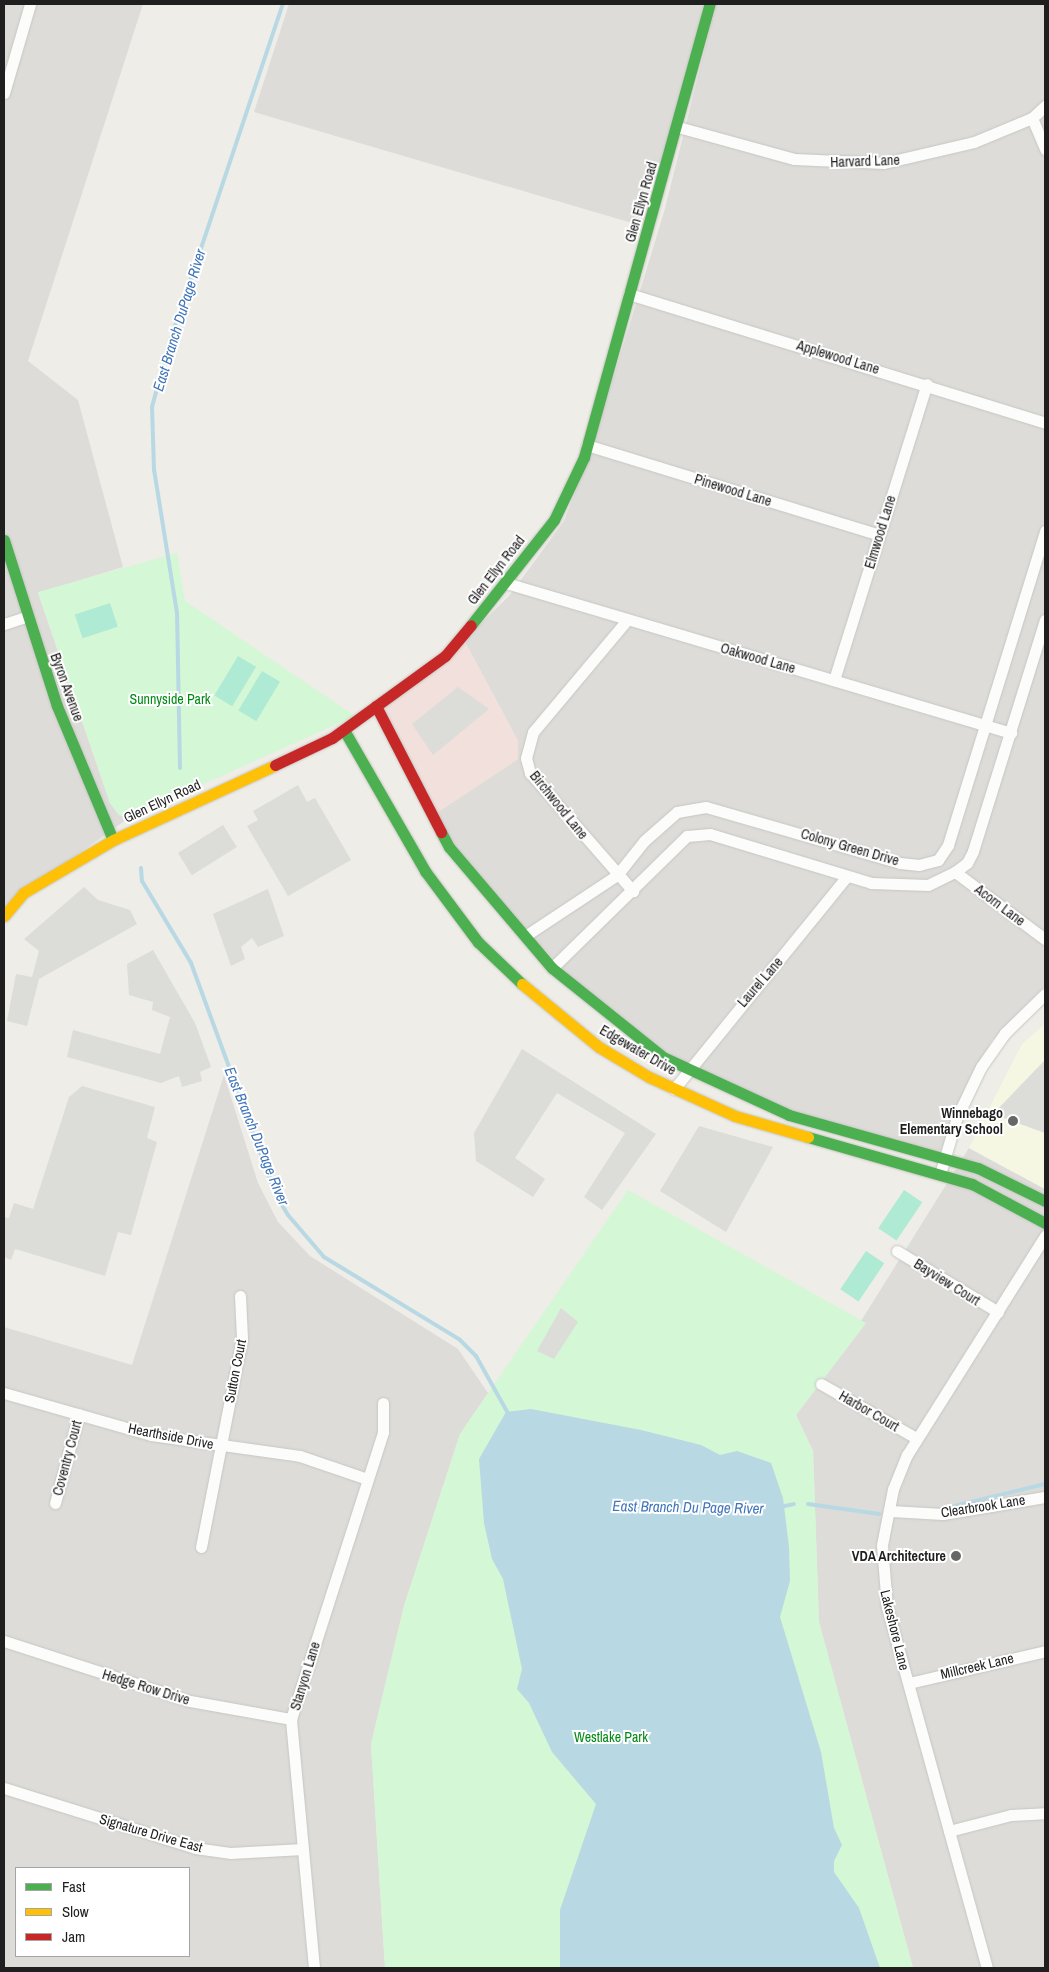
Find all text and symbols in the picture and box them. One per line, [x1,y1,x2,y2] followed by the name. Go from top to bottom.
[830,151,900,171] street label: Harvard Lane
[621,160,661,244] street label: Glen Ellyn Road
[149,247,209,393] water label: East Branch DuPage River
[795,336,881,378] street label: Applewood Lane
[692,470,774,510] street label: Pinewood Lane
[861,493,899,571] street label: Elmwood Lane
[464,532,528,608] street label: Glen Ellyn Road
[719,639,797,677] street label: Oakwood Lane
[47,650,87,724] street label: Byron Avenue
[129,691,211,707] park label: Sunnyside Park
[526,767,592,843] street label: Birchwood Lane
[121,776,203,826] street label: Glen Ellyn Road
[799,825,901,869] street label: Colony Green Drive
[971,881,1029,929] street label: Acorn Lane
[734,954,786,1010] street label: Laurel Lane
[597,1021,679,1079] street label: Edgewater Drive
[221,1064,293,1208] water label: East Branch DuPage River
[900,1105,1003,1138] place label: Winnebago Elementary School
[1007,1115,1019,1127] marker: Winnebago Elementary School
[911,1255,983,1309] street label: Bayview Court
[221,1338,249,1404] street label: Sutton Court
[836,1387,902,1435] street label: Harbor Court
[49,1419,85,1497] street label: Coventry Court
[127,1419,215,1453] street label: Hearthside Drive
[940,1491,1026,1521] street label: Clearbrook Lane
[612,1497,764,1517] water label: East Branch Du Page River
[851,1548,946,1564] place label: VDA Architecture
[950,1550,962,1562] marker: VDA Architecture
[877,1588,913,1672] street label: Lakeshore Lane
[287,1640,323,1712] street label: Stanyon Lane
[939,1649,1015,1683] street label: Millcreek Lane
[100,1666,192,1708] street label: Hedge Row Drive
[574,1729,648,1745] park label: Westlake Park
[97,1810,205,1856] street label: Signature Drive East
[15,1867,190,1957] legend
[62,1876,85,1897] text: Fast
[62,1901,89,1922] text: Slow
[62,1926,85,1947] text: Jam

